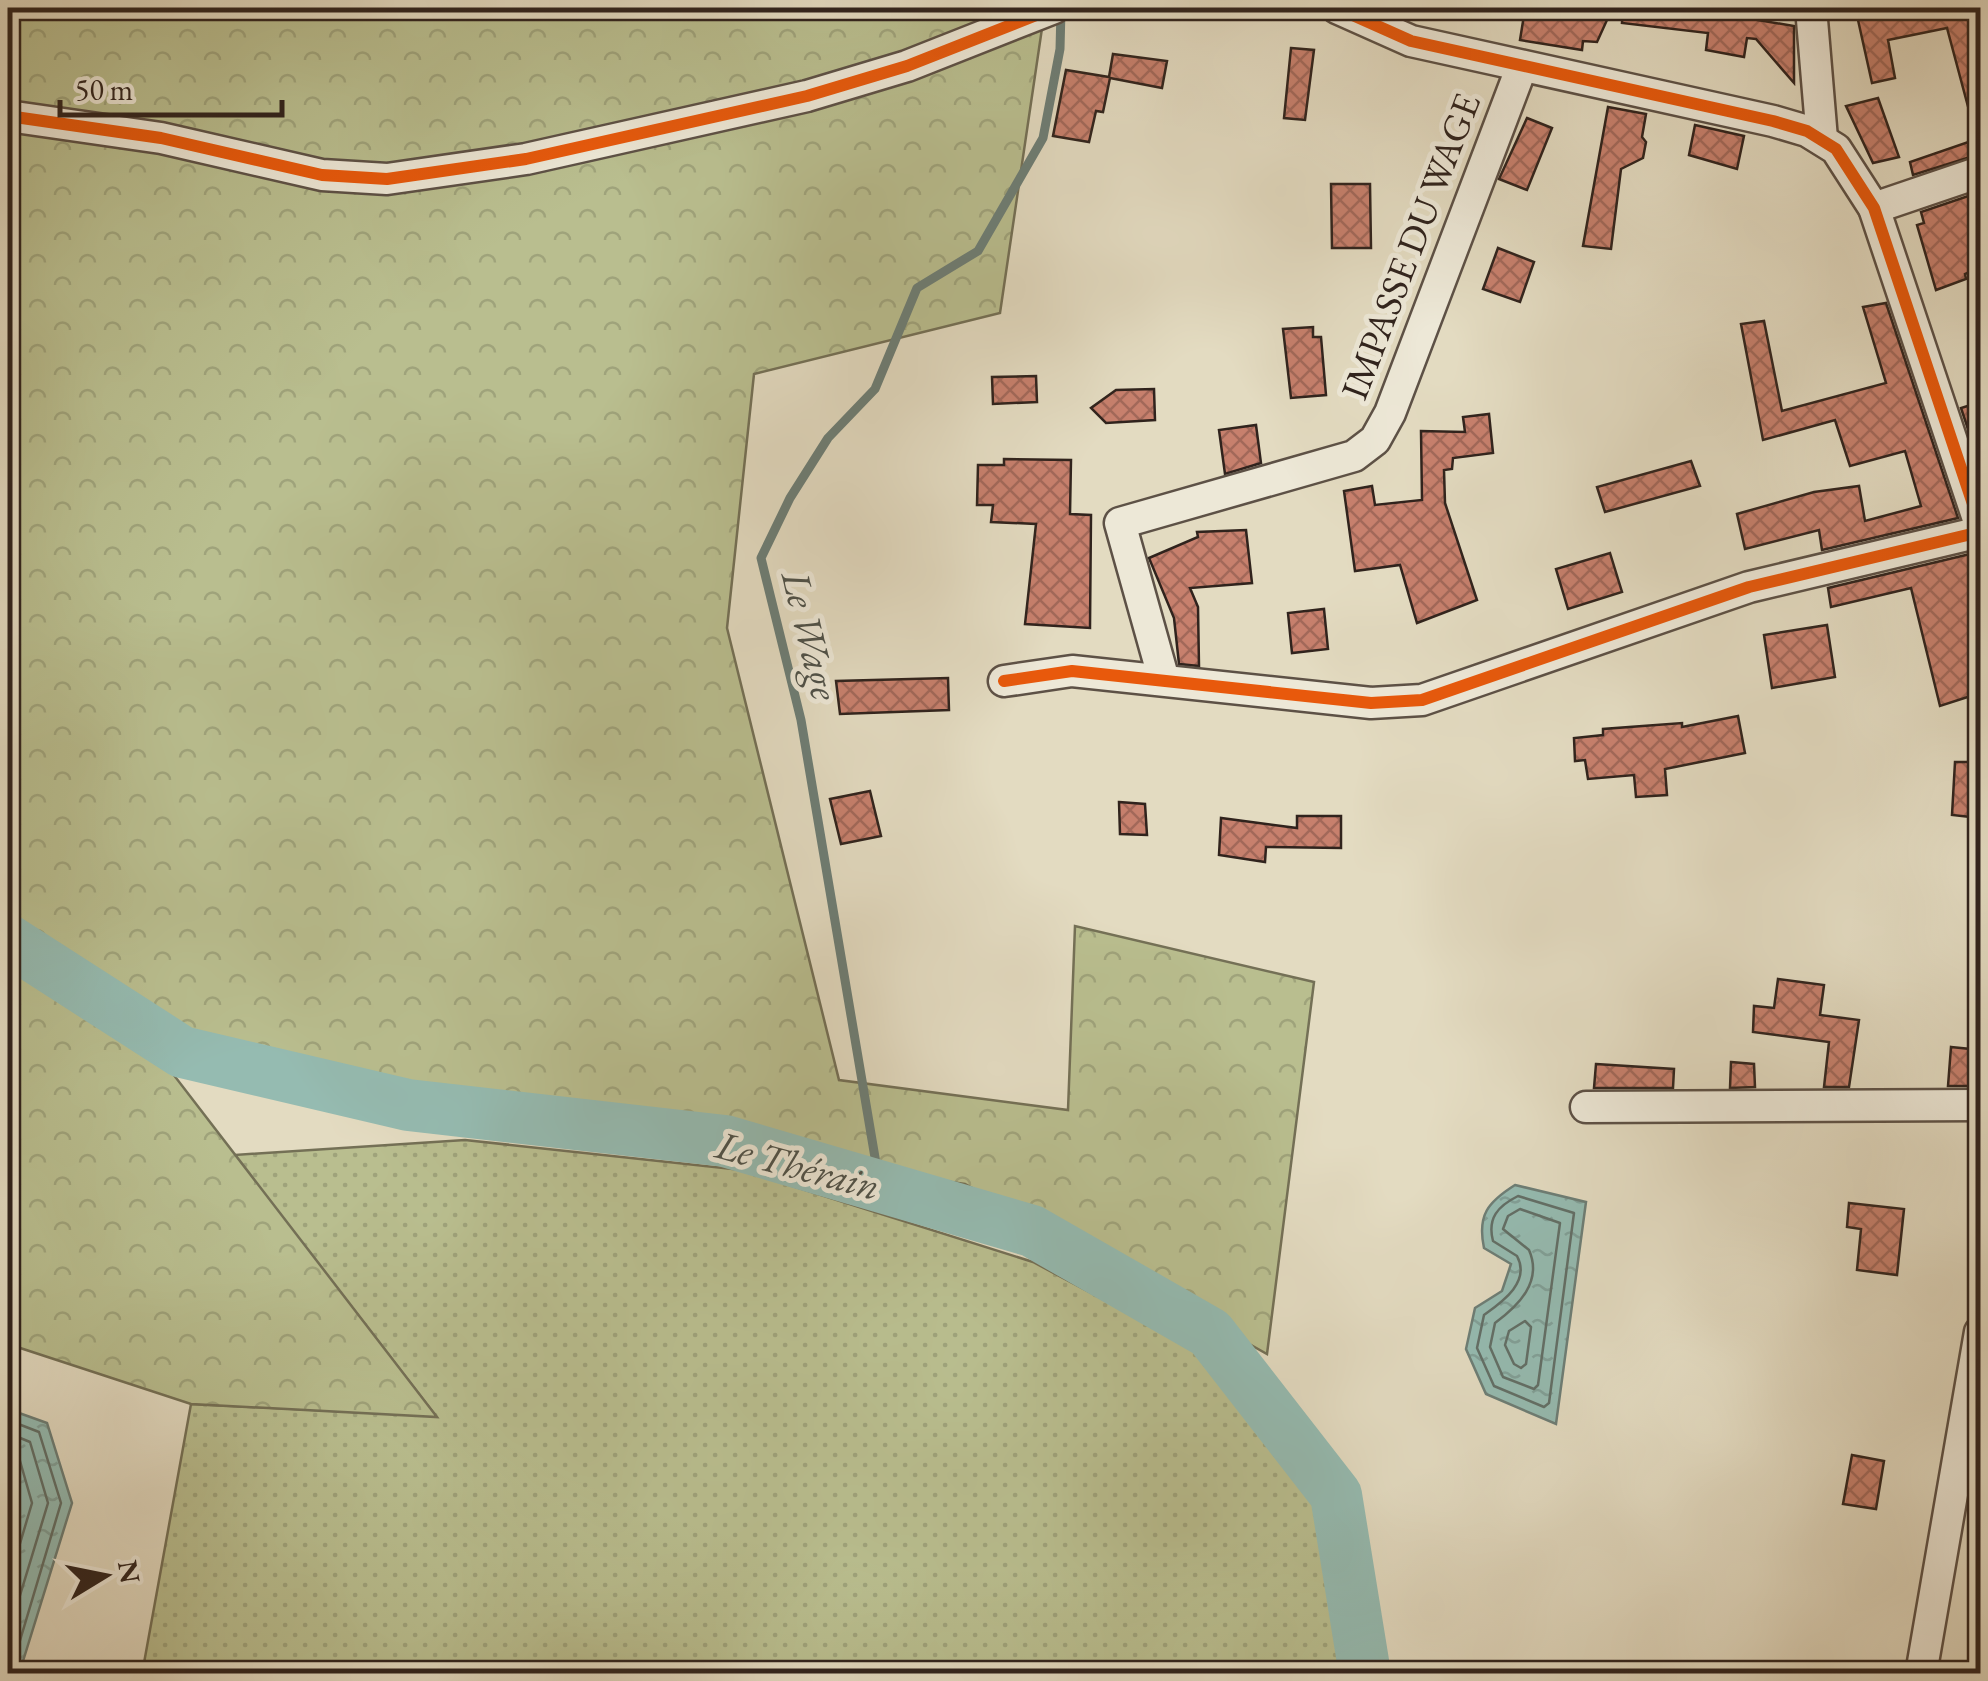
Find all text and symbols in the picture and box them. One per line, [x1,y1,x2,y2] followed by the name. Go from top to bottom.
[60,55,282,117] scale bar
[75,70,133,109] text: 50 m
[1329,86,1491,406] street label: IMPASSE DU WAGE
[770,564,852,706] water label: Le Wage
[709,1118,886,1212] water label: Le Thérain
[55,1526,155,1626] north arrow
[110,1557,149,1586] text: N

